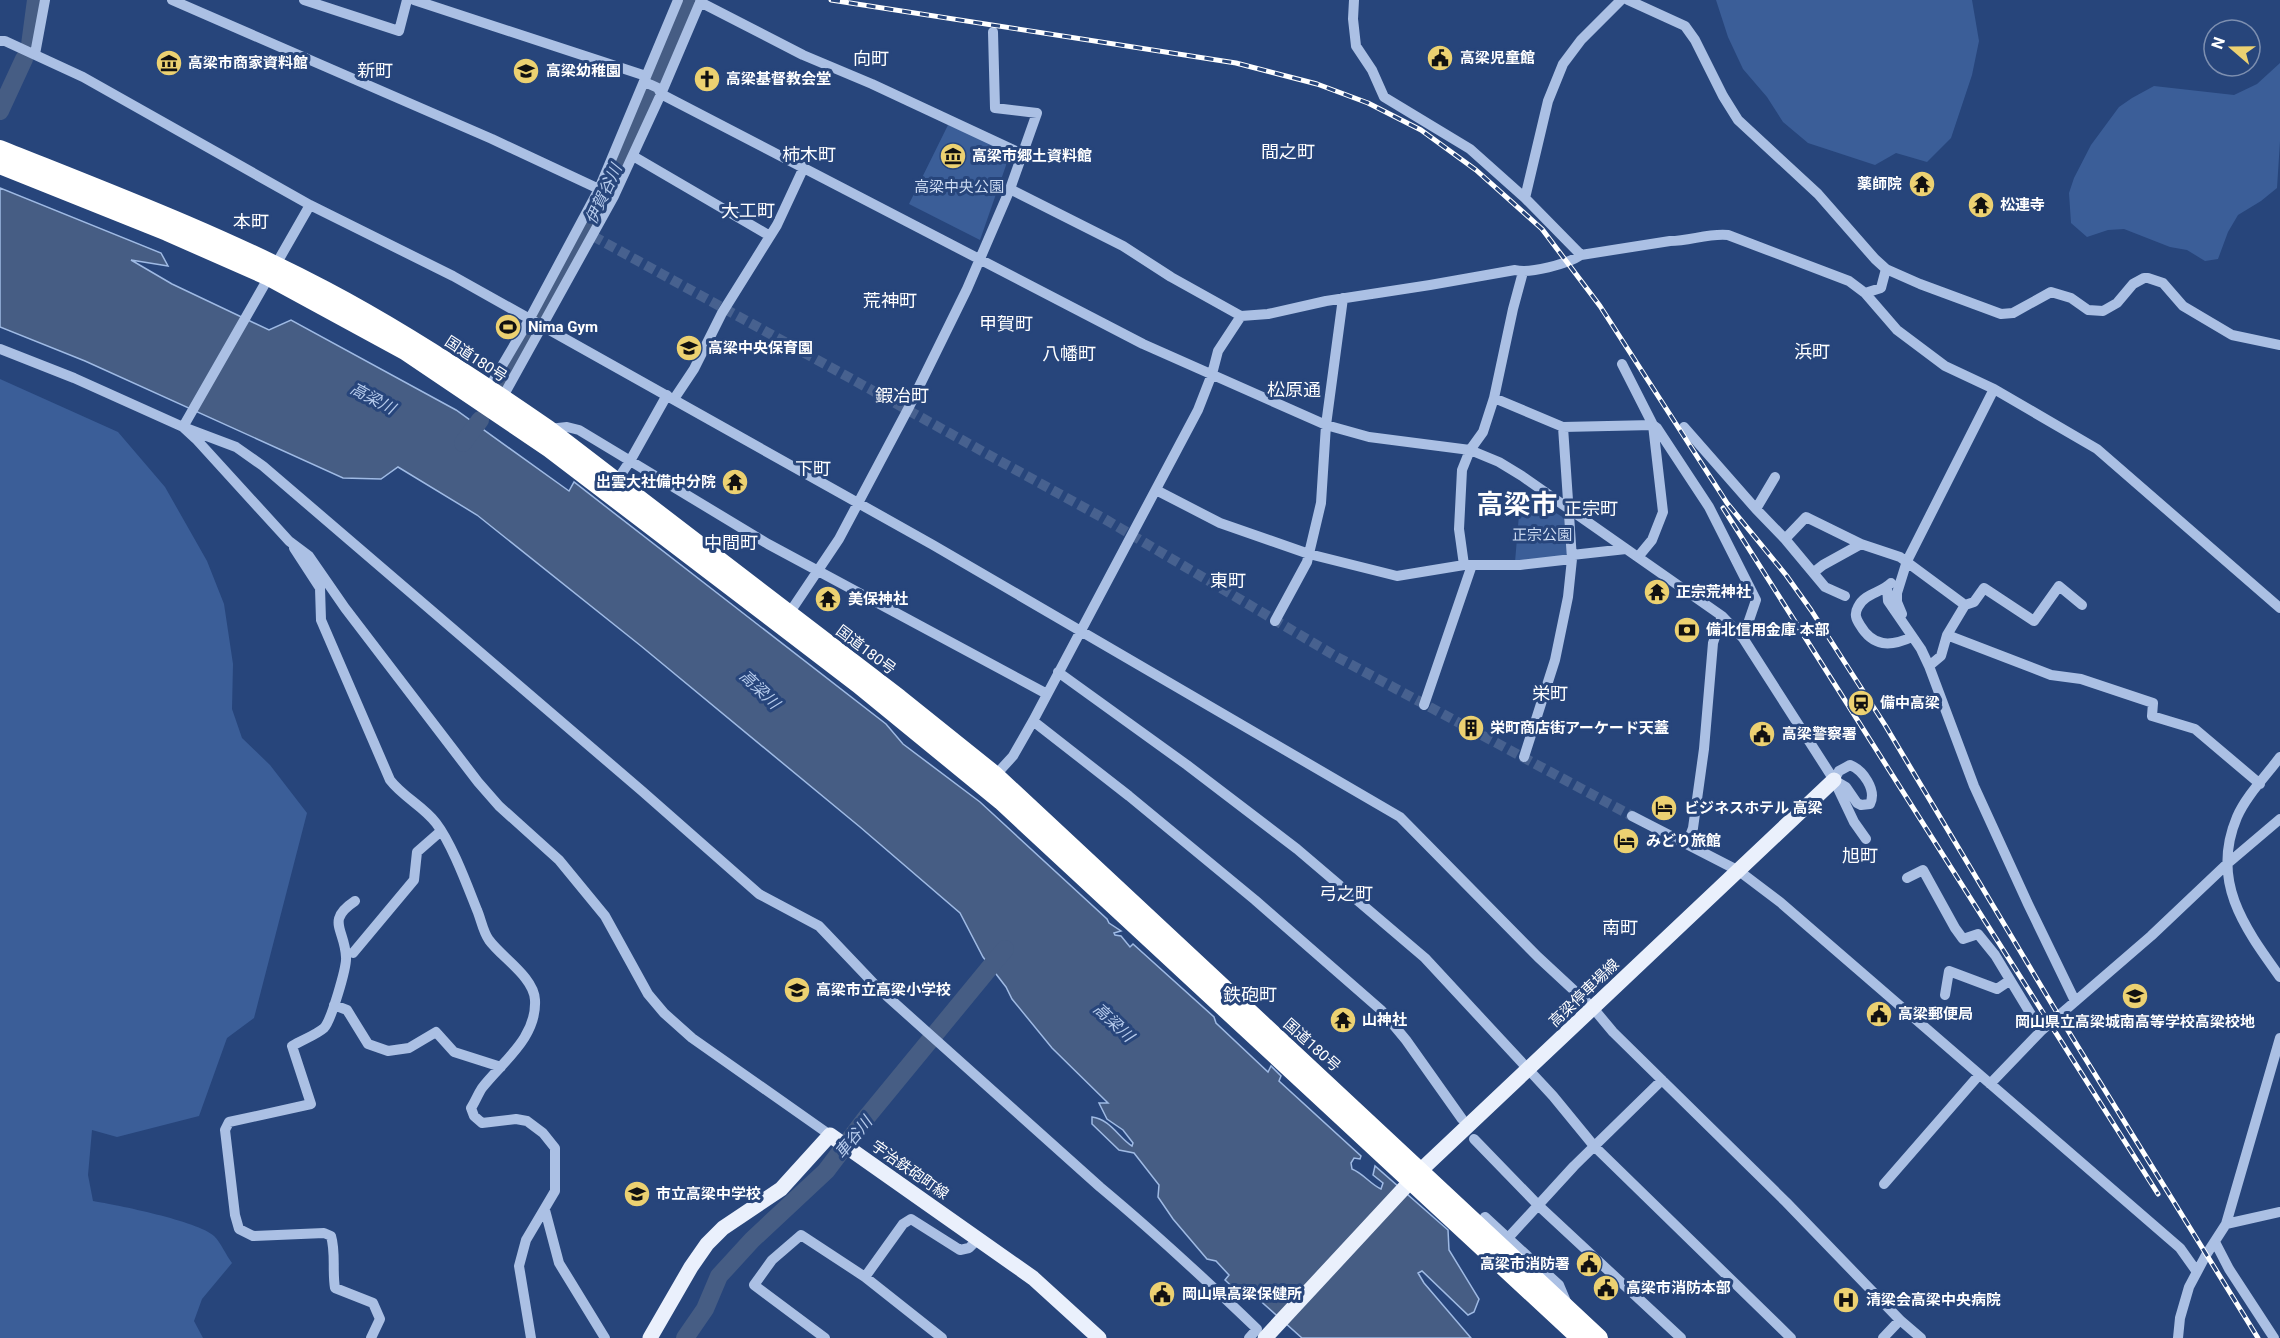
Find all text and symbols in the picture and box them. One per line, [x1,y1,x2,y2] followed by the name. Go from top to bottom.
[2202,18,2262,78] north arrow
[2208,34,2229,52] text: N
[1425,43,1455,73] public building icon: 高梁児童館
[154,48,184,78] museum icon: 高梁市商家資料館
[853,48,889,69] district label: 向町
[1460,49,1535,67] place label: 高梁児童館
[188,54,308,72] place label: 高梁市商家資料館
[511,56,541,86] school or university icon: 高梁幼稚園
[357,60,393,81] district label: 新町
[546,62,621,80] place label: 高梁幼稚園
[692,64,722,94] church icon: 高梁基督教会堂
[726,70,831,88] place label: 高梁基督教会堂
[938,141,968,171] museum icon: 高梁市郷土資料館
[1261,141,1315,162] district label: 間之町
[782,144,836,165] district label: 柿木町
[972,147,1092,165] place label: 高梁市郷土資料館
[581,159,626,227] water label: 伊賀谷川
[1907,169,1937,199] temple icon: 薬師院
[1857,175,1902,193] place label: 薬師院
[914,178,1004,196] park label: 高梁中央公園
[1966,190,1996,220] temple icon: 松連寺
[2000,196,2045,214] place label: 松連寺
[721,200,775,221] district label: 大工町
[233,211,269,232] district label: 本町
[863,290,917,311] district label: 荒神町
[493,312,523,342] sports icon: Nima Gym
[979,313,1033,334] district label: 甲賀町
[528,318,598,336] place label: Nima Gym
[442,332,510,386] street label: 国道180号
[674,333,704,363] school or university icon: 高梁中央保育園
[708,339,813,357] place label: 高梁中央保育園
[1794,341,1830,362] district label: 浜町
[1042,343,1096,364] district label: 八幡町
[347,379,400,419] water label: 高梁川
[1267,379,1321,400] district label: 松原通
[875,385,929,406] district label: 鍜冶町
[795,458,831,479] district label: 下町
[720,467,750,497] temple icon: 出雲大社備中分院
[596,473,716,491] place label: 出雲大社備中分院
[1477,489,1558,521] district label: 高梁市
[1564,498,1618,519] district label: 正宗町
[1512,526,1572,544] park label: 正宗公園
[704,532,758,553] district label: 中間町
[1210,570,1246,591] district label: 東町
[1642,577,1672,607] temple icon: 正宗荒神社
[1676,583,1751,601] place label: 正宗荒神社
[813,584,843,614] temple icon: 美保神社
[848,590,908,608] place label: 美保神社
[1672,615,1702,645] bank icon: 備北信用金庫 本部
[1706,621,1830,639] place label: 備北信用金庫 本部
[833,622,899,678] street label: 国道180号
[736,666,785,714] water label: 高梁川
[1532,683,1568,704] district label: 栄町
[1846,688,1876,718] station icon: 備中高梁
[1880,694,1940,712] place label: 備中高梁
[1456,713,1486,743] building icon: 栄町商店街アーケード天蓋
[1490,719,1669,737] place label: 栄町商店街アーケード天蓋
[1747,719,1777,749] public building icon: 高梁警察署
[1782,725,1857,743] place label: 高梁警察署
[1649,793,1679,823] hotel icon: ビジネスホテル 高梁
[1684,799,1823,817] place label: ビジネスホテル 高梁
[1611,826,1641,856] hotel icon: みどり旅館
[1646,832,1721,850] place label: みどり旅館
[1842,845,1878,866] district label: 旭町
[1319,883,1373,904] district label: 弓之町
[1602,917,1638,938] district label: 南町
[1545,955,1623,1031] street label: 高梁停車場線
[782,975,812,1005] school or university icon: 高梁市立高梁小学校
[816,981,951,999] place label: 高梁市立高梁小学校
[2120,981,2150,1011] school or university icon: 岡山県立高梁城南高等学校高梁校地
[1223,984,1277,1005] district label: 鉄砲町
[1090,999,1139,1047] water label: 高梁川
[1864,999,1894,1029] public building icon: 高梁郵便局
[1328,1005,1358,1035] temple icon: 山神社
[1898,1005,1973,1023] place label: 高梁郵便局
[1362,1011,1407,1029] place label: 山神社
[2015,1013,2255,1031] place label: 岡山県立高梁城南高等学校高梁校地
[1280,1015,1344,1075] street label: 国道180号
[831,1111,877,1162] water label: 車谷川
[868,1137,952,1203] street label: 宇治鉄砲町線
[622,1179,652,1209] school or university icon: 市立高梁中学校
[656,1185,761,1203] place label: 市立高梁中学校
[1574,1249,1604,1279] public building icon: 高梁市消防署
[1480,1255,1570,1273] place label: 高梁市消防署
[1591,1273,1621,1303] public building icon: 高梁市消防本部
[1147,1279,1177,1309] public building icon: 岡山県高梁保健所
[1626,1279,1731,1297] place label: 高梁市消防本部
[1182,1285,1302,1303] place label: 岡山県高梁保健所
[1831,1285,1861,1315] hospital icon: 清梁会高梁中央病院
[1866,1291,2001,1309] place label: 清梁会高梁中央病院

